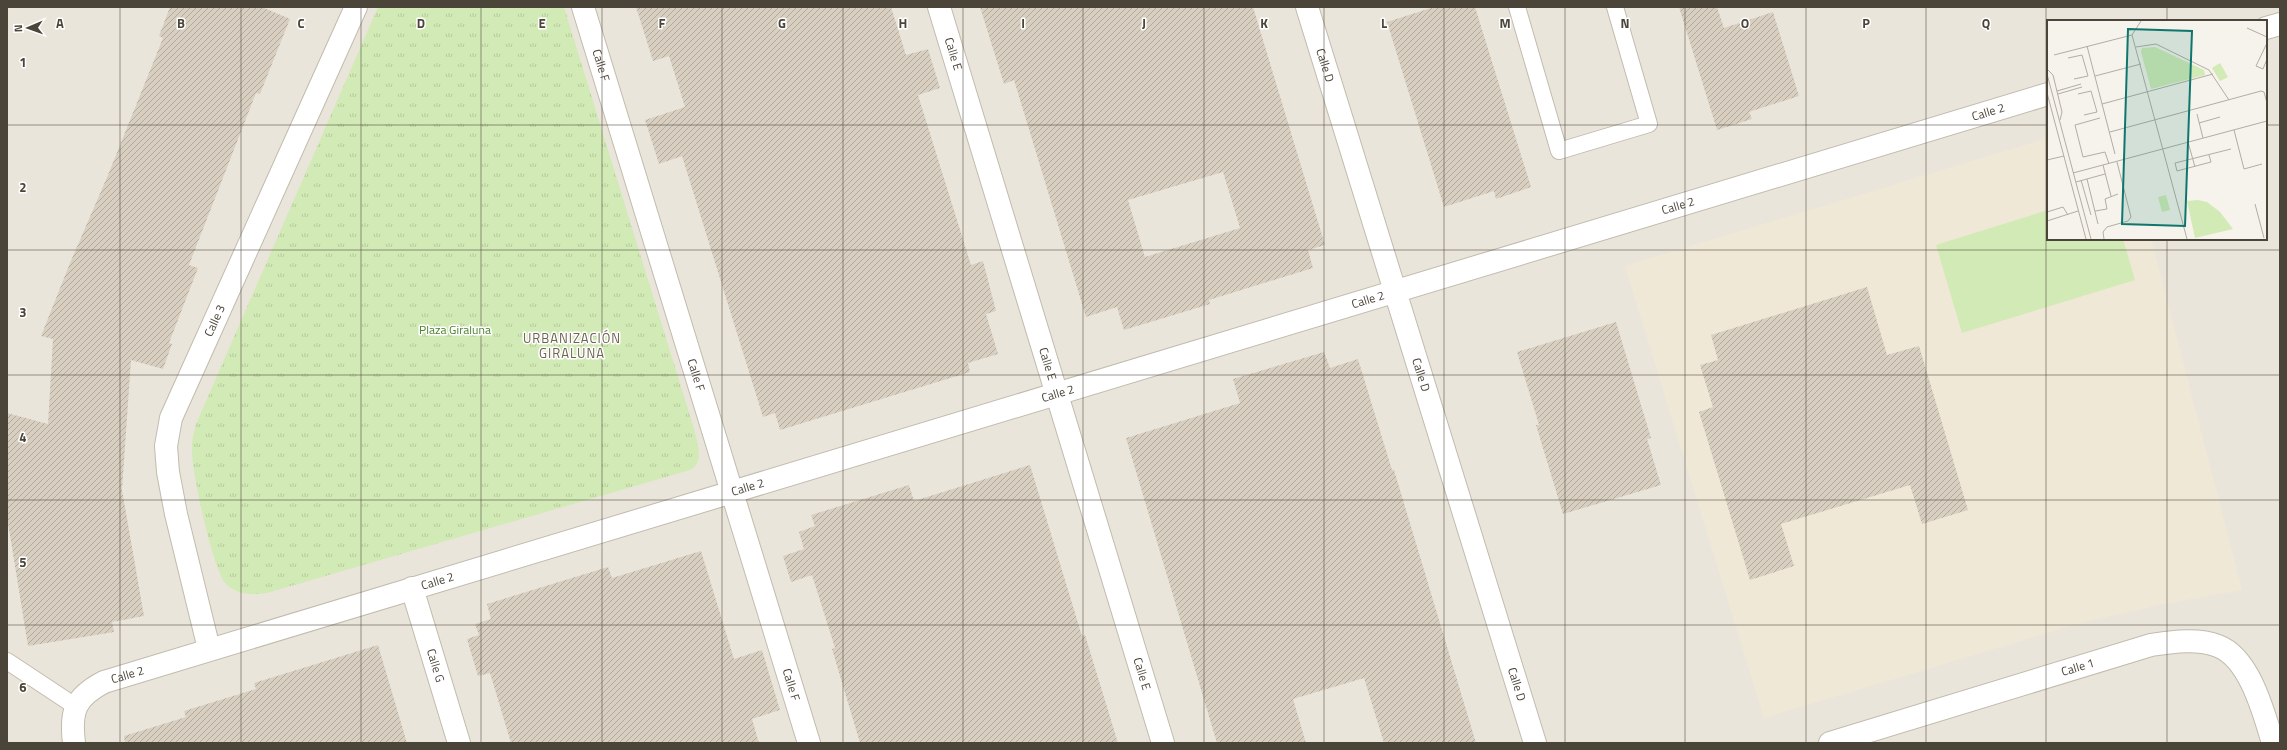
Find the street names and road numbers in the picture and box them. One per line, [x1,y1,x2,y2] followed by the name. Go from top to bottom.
[940,35,968,73] street label: Calle E
[1311,46,1340,85] street label: Calle D
[587,47,615,84] street label: Calle F
[1969,98,2007,126] street label: Calle 2
[1659,191,1697,219] street label: Calle 2
[1349,285,1387,313] street label: Calle 2
[199,301,230,340] street label: Calle 3
[1034,345,1062,383] street label: Calle E
[1407,355,1436,394] street label: Calle D
[683,356,710,394] street label: Calle F
[1039,379,1076,407] street label: Calle 2
[729,473,766,501] street label: Calle 2
[419,567,456,595] street label: Calle 2
[422,646,450,684] street label: Calle G
[2059,653,2096,681] street label: Calle 1
[1128,655,1156,693] street label: Calle E
[108,660,146,688] street label: Calle 2
[1503,665,1532,704] street label: Calle D
[778,666,806,703] street label: Calle F

